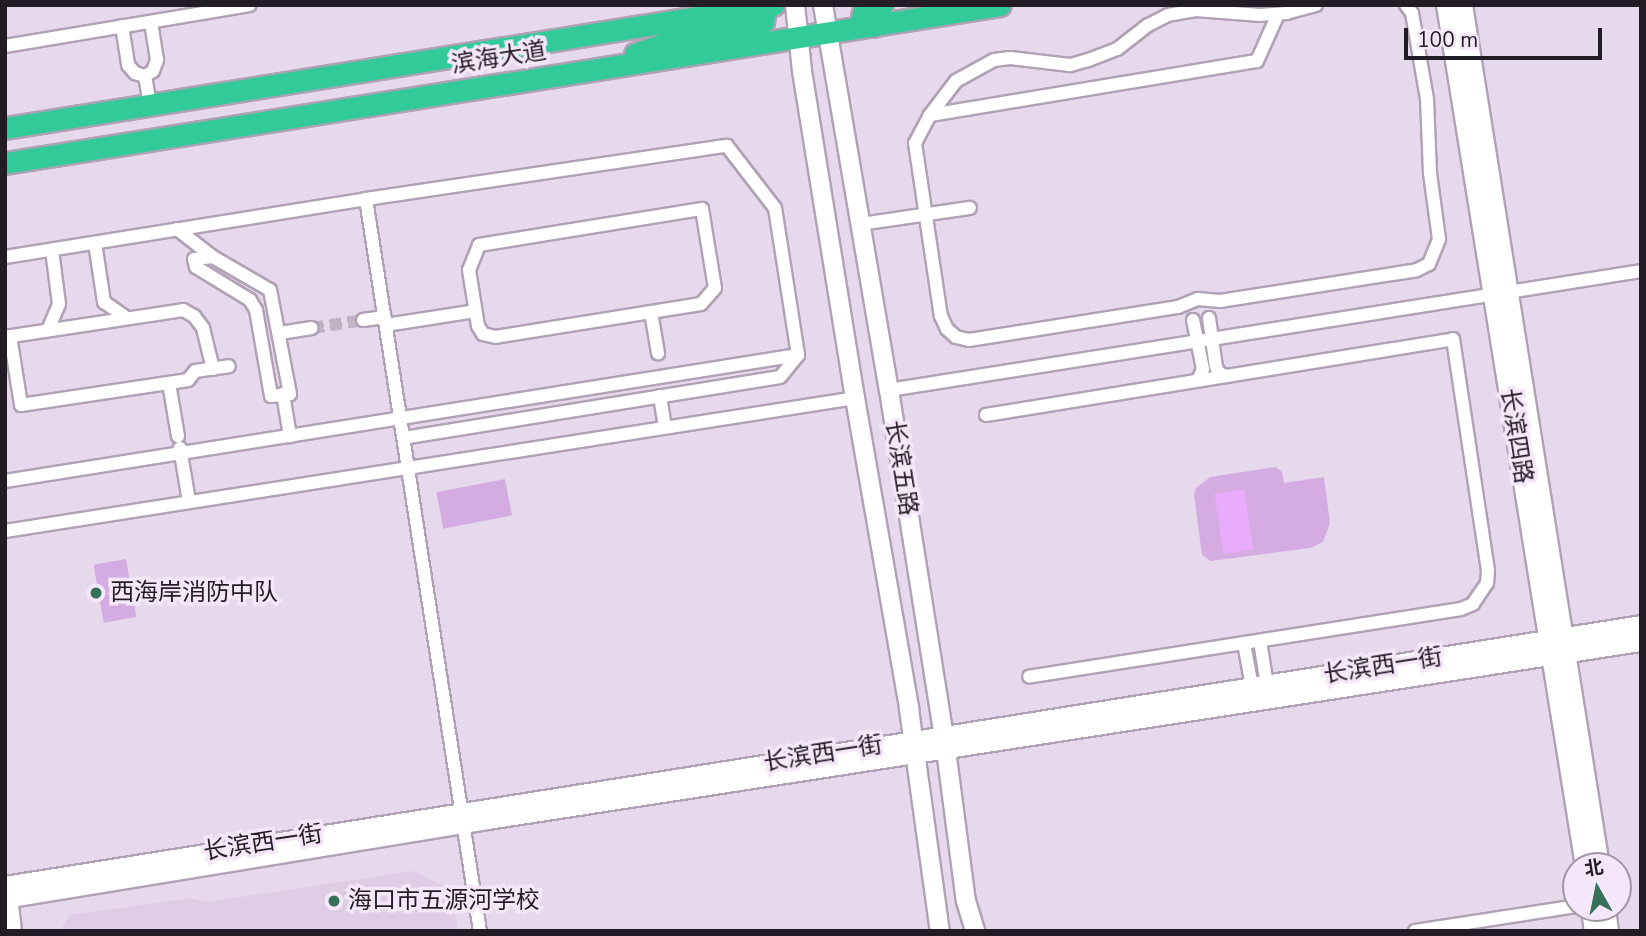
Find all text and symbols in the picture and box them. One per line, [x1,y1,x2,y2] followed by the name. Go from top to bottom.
[1408,14,1606,58] scale bar
[1417,26,1478,54] text: 100 m
[449,36,549,80] street label: 滨海大道
[1494,386,1538,486] street label: 长滨四路
[879,418,923,518] street label: 长滨五路
[110,579,278,607] place label: 西海岸消防中队
[88,585,104,601] marker: 西海岸消防中队
[1321,642,1445,690] street label: 长滨西一街
[761,730,885,778] street label: 长滨西一街
[201,819,325,867] street label: 长滨西一街
[1562,852,1632,922] north arrow
[1583,854,1605,883] text: 北
[348,887,540,915] place label: 海口市五源河学校
[326,893,342,909] marker: 海口市五源河学校

